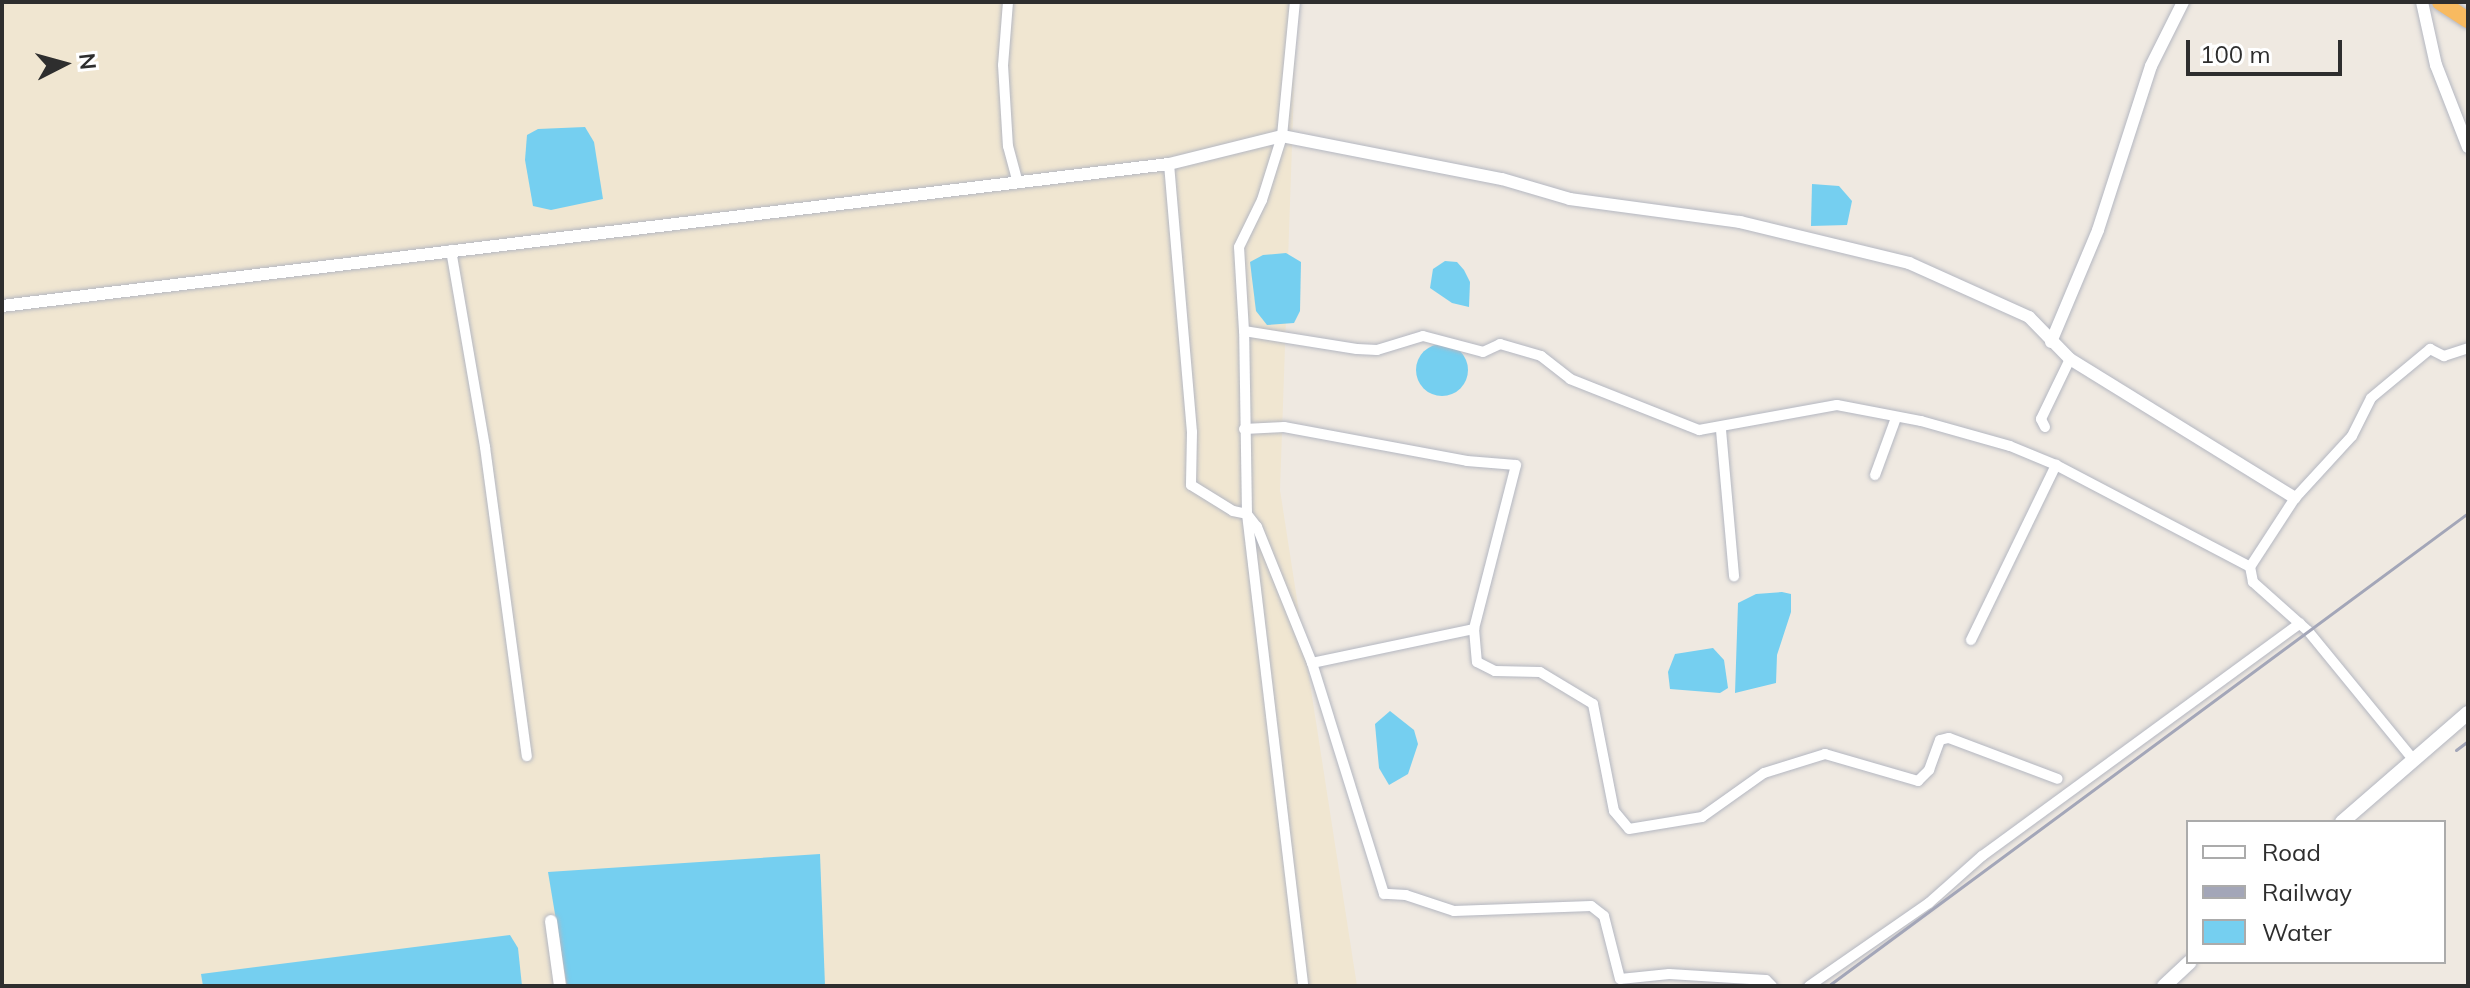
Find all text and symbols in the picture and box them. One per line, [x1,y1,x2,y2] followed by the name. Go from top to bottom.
[24,24,104,104] north arrow
[2190,24,2346,74] scale bar
[2200,39,2271,69] text: 100 m
[73,52,103,71] text: N
[2186,820,2446,964] legend
[2262,837,2321,867] text: Road
[2262,877,2352,907] text: Railway
[2262,917,2332,947] text: Water

